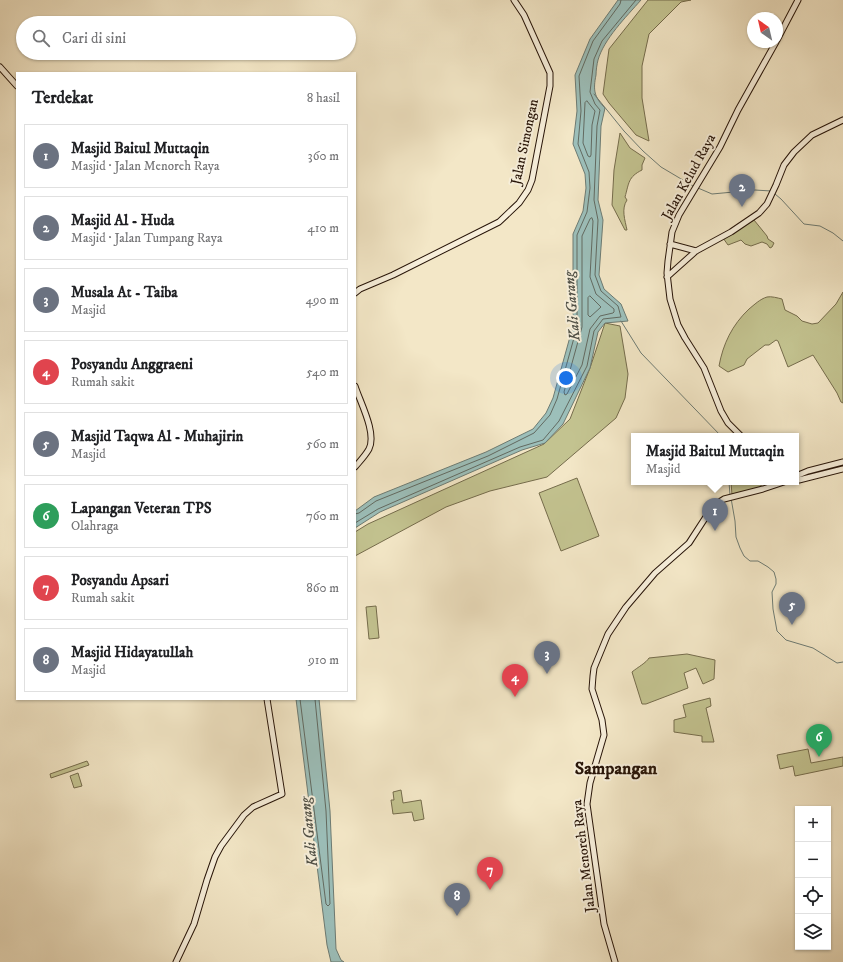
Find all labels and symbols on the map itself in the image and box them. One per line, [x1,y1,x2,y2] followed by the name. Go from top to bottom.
[747,12,783,48] north arrow
[507,97,543,189] street label: Jalan Simongan
[657,131,720,225] street label: Jalan Kelud Raya
[729,174,755,207] pin: 2
[559,268,585,343] water label: Kali Garang
[556,368,576,388] your location
[702,498,728,531] pin: 1
[779,592,805,625] pin: 5
[534,641,560,674] pin: 3
[502,664,528,697] pin: 4
[806,724,832,757] pin: 6
[575,758,658,780] district label: Sampangan
[296,794,322,869] water label: Kali Garang
[568,799,600,915] street label: Jalan Menoreh Raya
[477,857,503,890] pin: 7
[444,883,470,916] pin: 8

